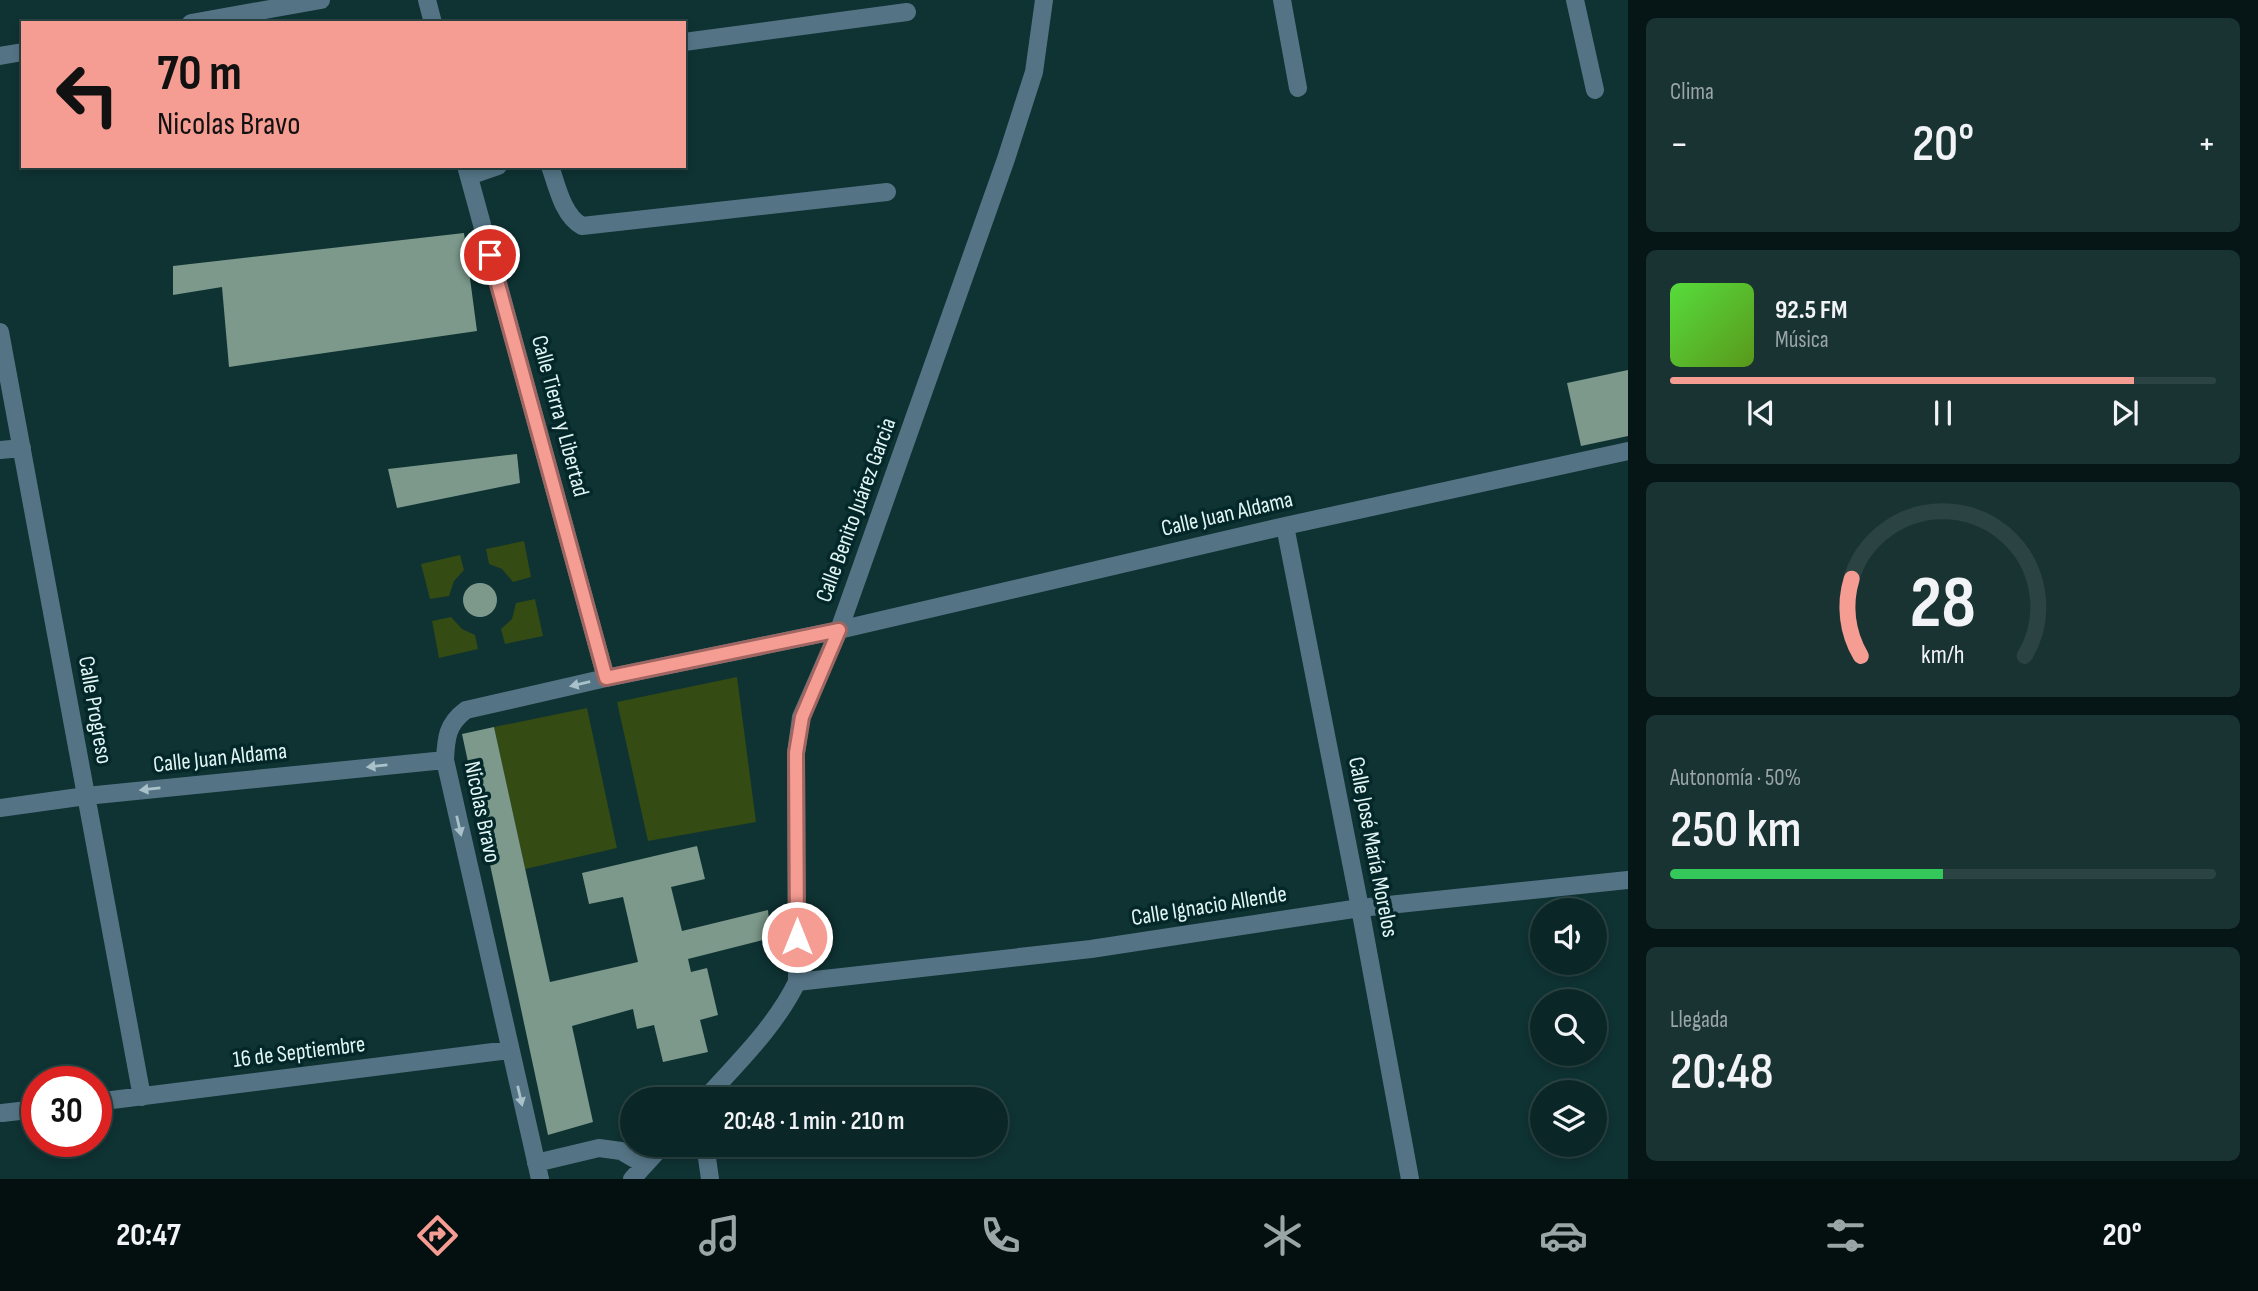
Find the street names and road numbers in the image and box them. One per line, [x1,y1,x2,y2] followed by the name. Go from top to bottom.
[525,332,595,500] street label: Calle Tierra y Libertad
[810,414,902,606] street label: Calle Benito Juárez Garcia
[1158,485,1296,543] street label: Calle Juan Aldama
[72,654,118,766] street label: Calle Progreso
[152,737,288,779] street label: Calle Juan Aldama
[1342,754,1404,940] street label: Calle José María Morelos
[458,759,506,865] street label: Nicolas Bravo
[1129,880,1289,932] street label: Calle Ignacio Allende
[231,1030,367,1074] street label: 16 de Septiembre

